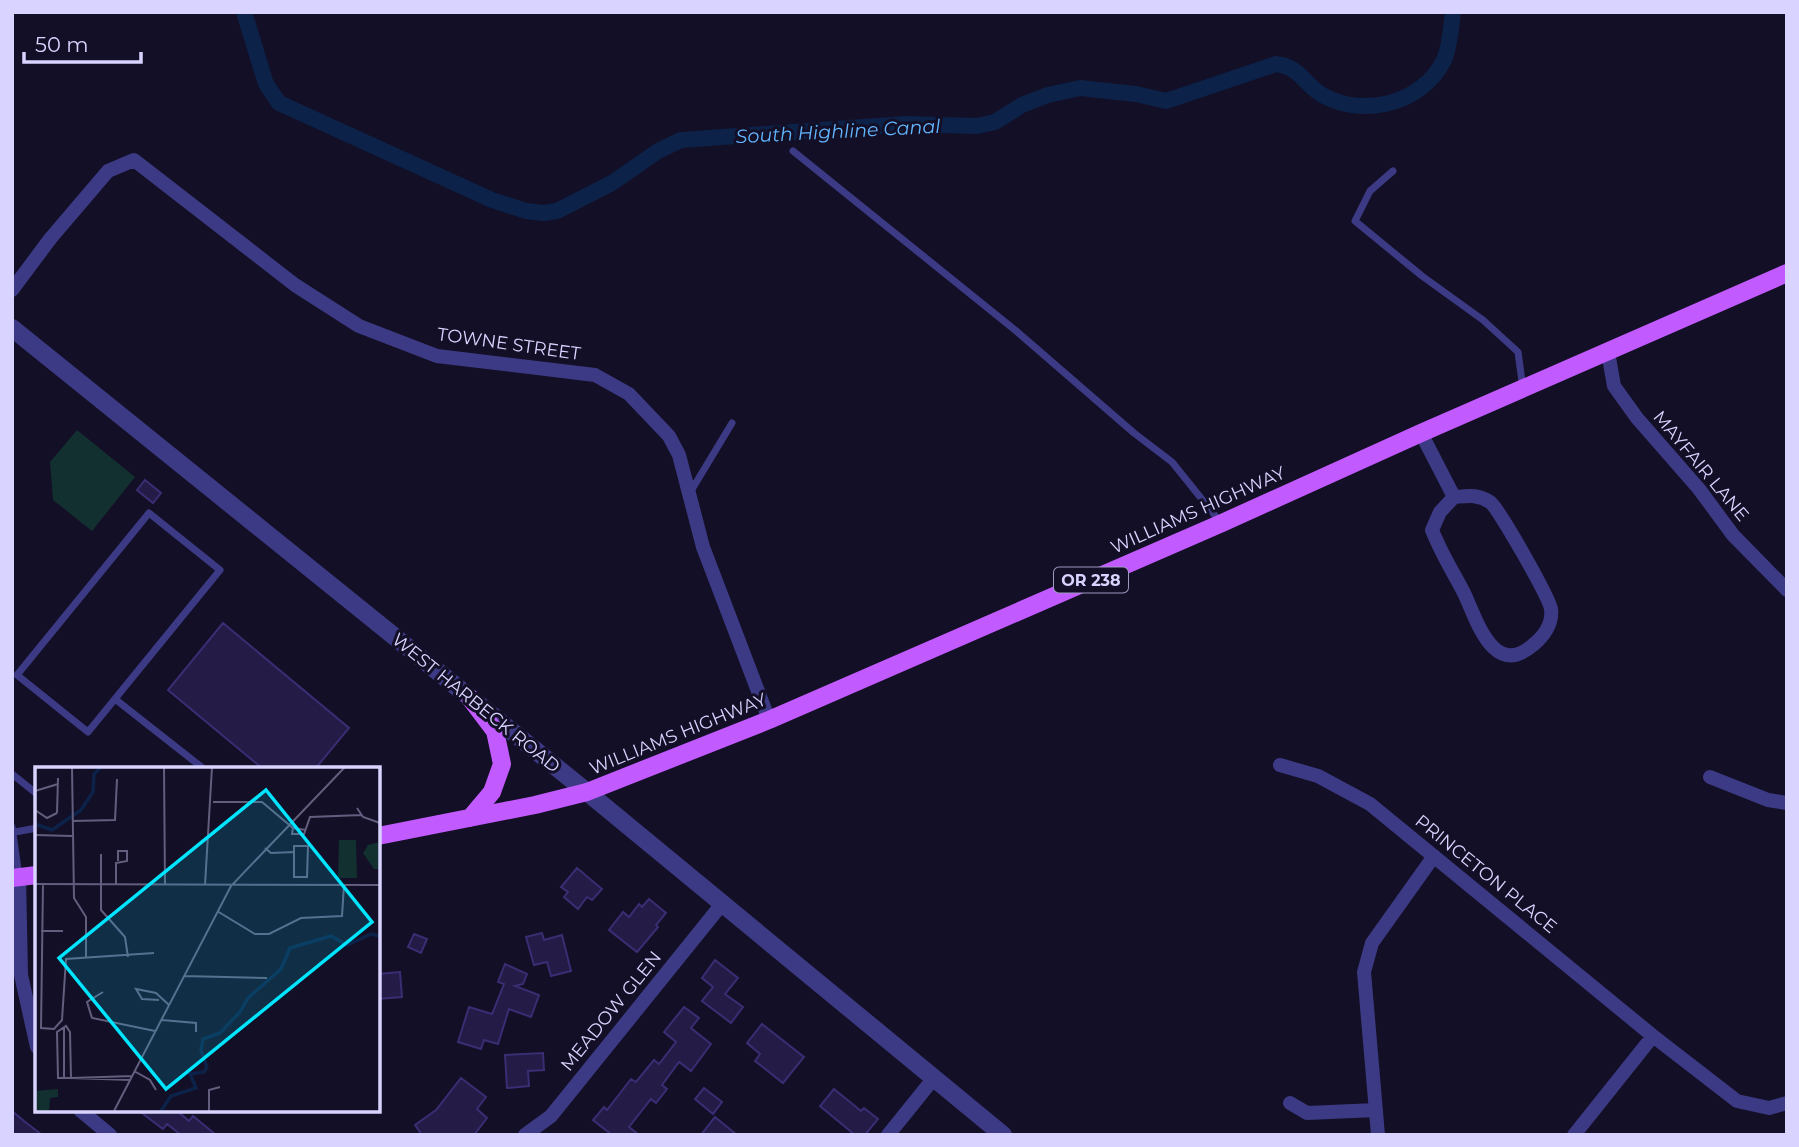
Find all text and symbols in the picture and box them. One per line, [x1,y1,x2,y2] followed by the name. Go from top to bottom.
[24,21,142,65] scale bar
[35,32,89,57] text: 50 m
[735,115,942,148] water label: South Highline Canal
[436,323,583,365] street label: TOWNE STREET
[1648,406,1754,526] street label: MAYFAIR LANE
[1107,461,1289,558] street label: WILLIAMS HIGHWAY
[1054,568,1128,593] road number: OR 238
[388,628,564,778] street label: WEST HARBECK ROAD
[586,688,770,780] street label: WILLIAMS HIGHWAY
[35,767,380,1112] inset map
[1411,810,1561,938] street label: PRINCETON PLACE
[556,947,666,1075] street label: MEADOW GLEN

